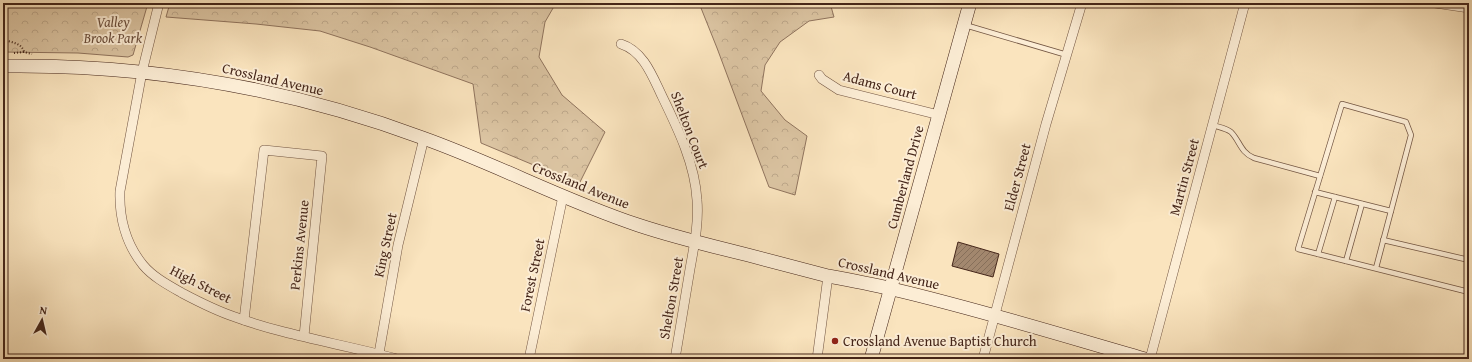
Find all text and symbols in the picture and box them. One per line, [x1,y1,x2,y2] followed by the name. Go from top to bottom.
[83,12,143,48] park label: Valley Brook Park
[220,58,326,100] street label: Crossland Avenue
[841,66,919,104] street label: Adams Court
[666,88,714,172] street label: Shelton Court
[882,123,929,231] street label: Cumberland Drive
[1164,136,1204,218] street label: Martin Street
[998,141,1036,213] street label: Elder Street
[529,156,633,214] street label: Crossland Avenue
[284,199,314,291] street label: Perkins Avenue
[368,211,402,279] street label: King Street
[514,236,550,314] street label: Forest Street
[836,252,942,294] street label: Crossland Avenue
[654,255,688,341] street label: Shelton Street
[167,260,235,308] street label: High Street
[22,300,62,340] north arrow
[39,302,49,319] text: N
[843,331,1037,351] place label: Crossland Avenue Baptist Church
[830,336,840,346] marker: Crossland Avenue Baptist Church

